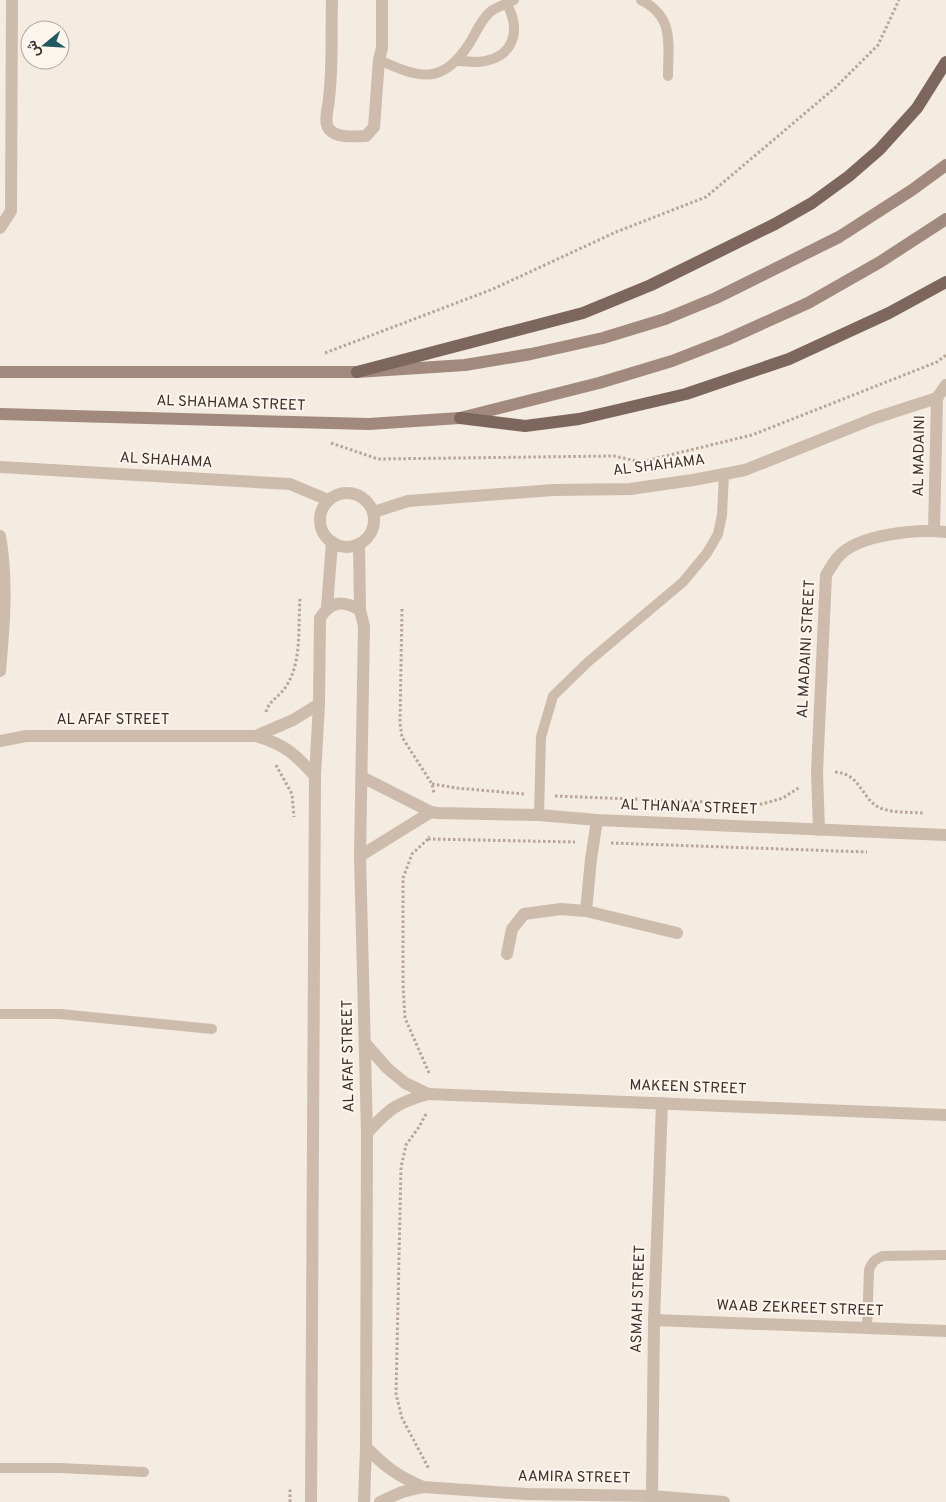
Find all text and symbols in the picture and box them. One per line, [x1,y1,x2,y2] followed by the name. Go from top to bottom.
[20,20,70,70] north arrow
[23,38,45,59] text: ش
[156,392,306,416] street label: AL SHAHAMA STREET
[910,415,930,497] street label: AL MADAINI
[119,449,213,473] street label: AL SHAHAMA
[612,451,706,481] street label: AL SHAHAMA
[794,579,820,719] street label: AL MADAINI STREET
[57,711,170,730] street label: AL AFAF STREET
[620,796,758,820] street label: AL THANAA STREET
[339,999,359,1113] street label: AL AFAF STREET
[629,1076,747,1100] street label: MAKEEN STREET
[628,1244,650,1354] street label: ASMAH STREET
[716,1297,884,1321] street label: WAAB ZEKREET STREET
[517,1468,631,1488] street label: AAMIRA STREET

